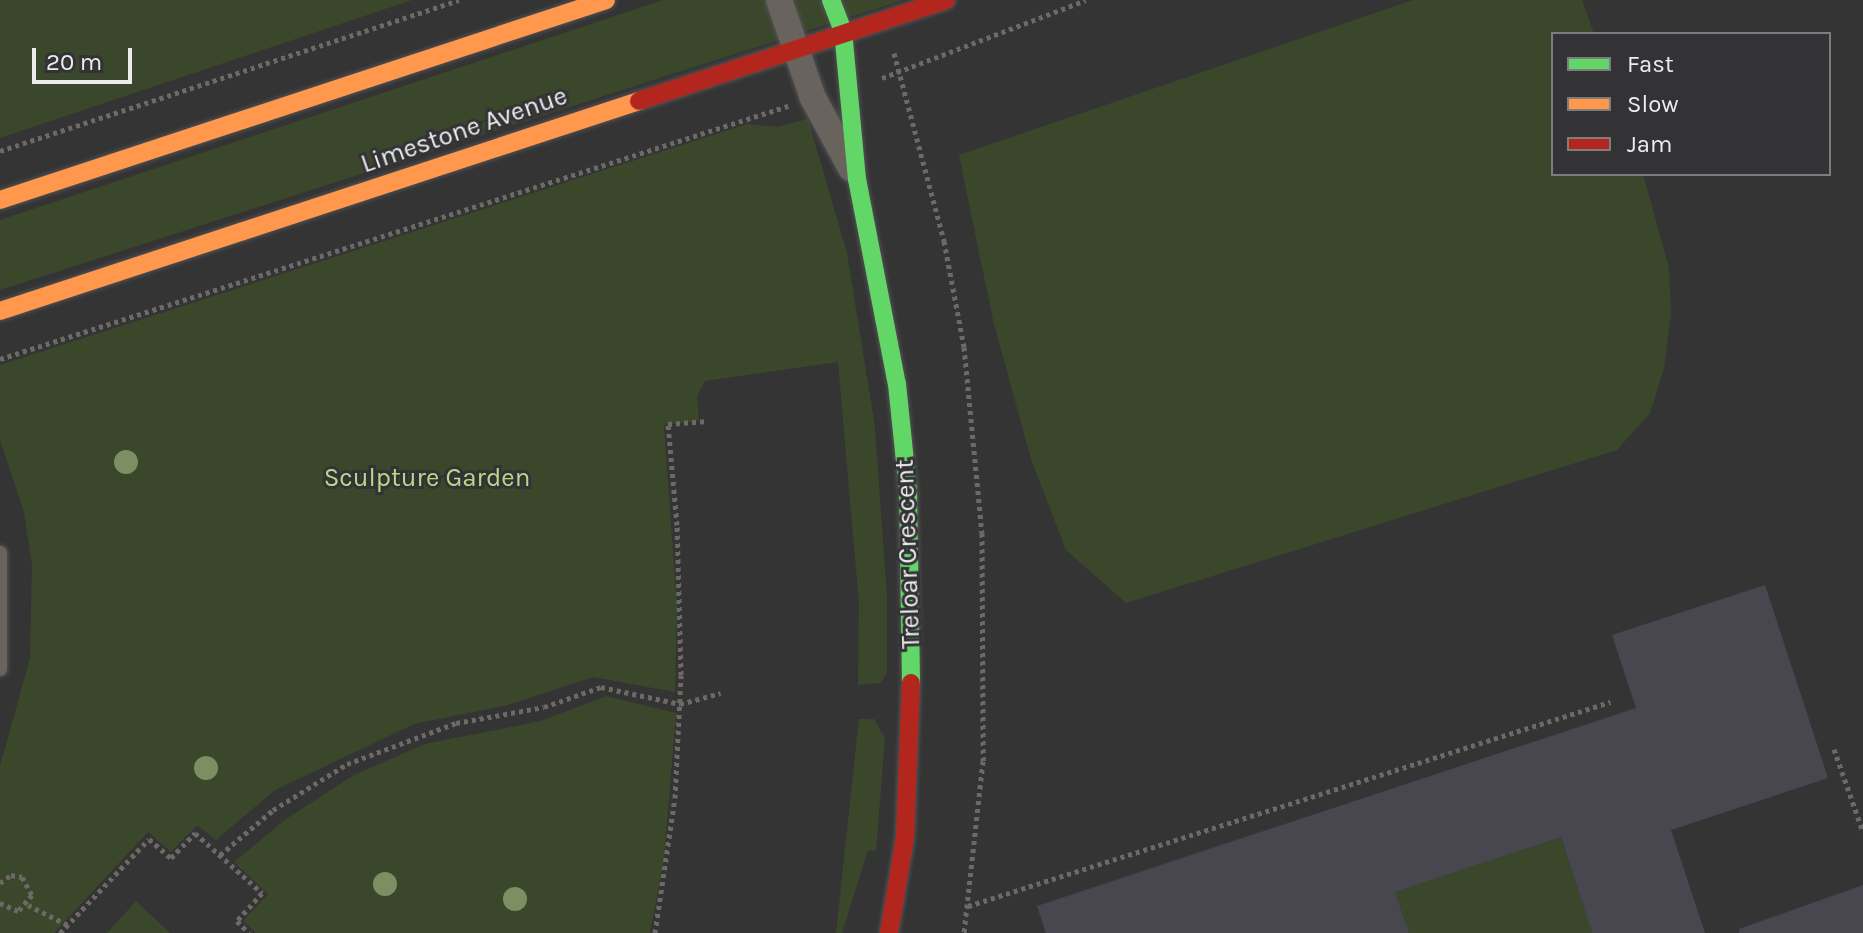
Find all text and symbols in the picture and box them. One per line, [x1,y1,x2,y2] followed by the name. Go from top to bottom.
[36,32,136,82] scale bar
[1551,32,1831,176] legend
[46,48,102,76] text: 20 m
[1627,50,1674,78] text: Fast
[357,80,571,180] street label: Limestone Avenue
[1627,90,1679,118] text: Slow
[1627,130,1672,158] text: Jam
[889,459,927,649] street label: Treloar Crescent
[324,462,530,494] park label: Sculpture Garden

